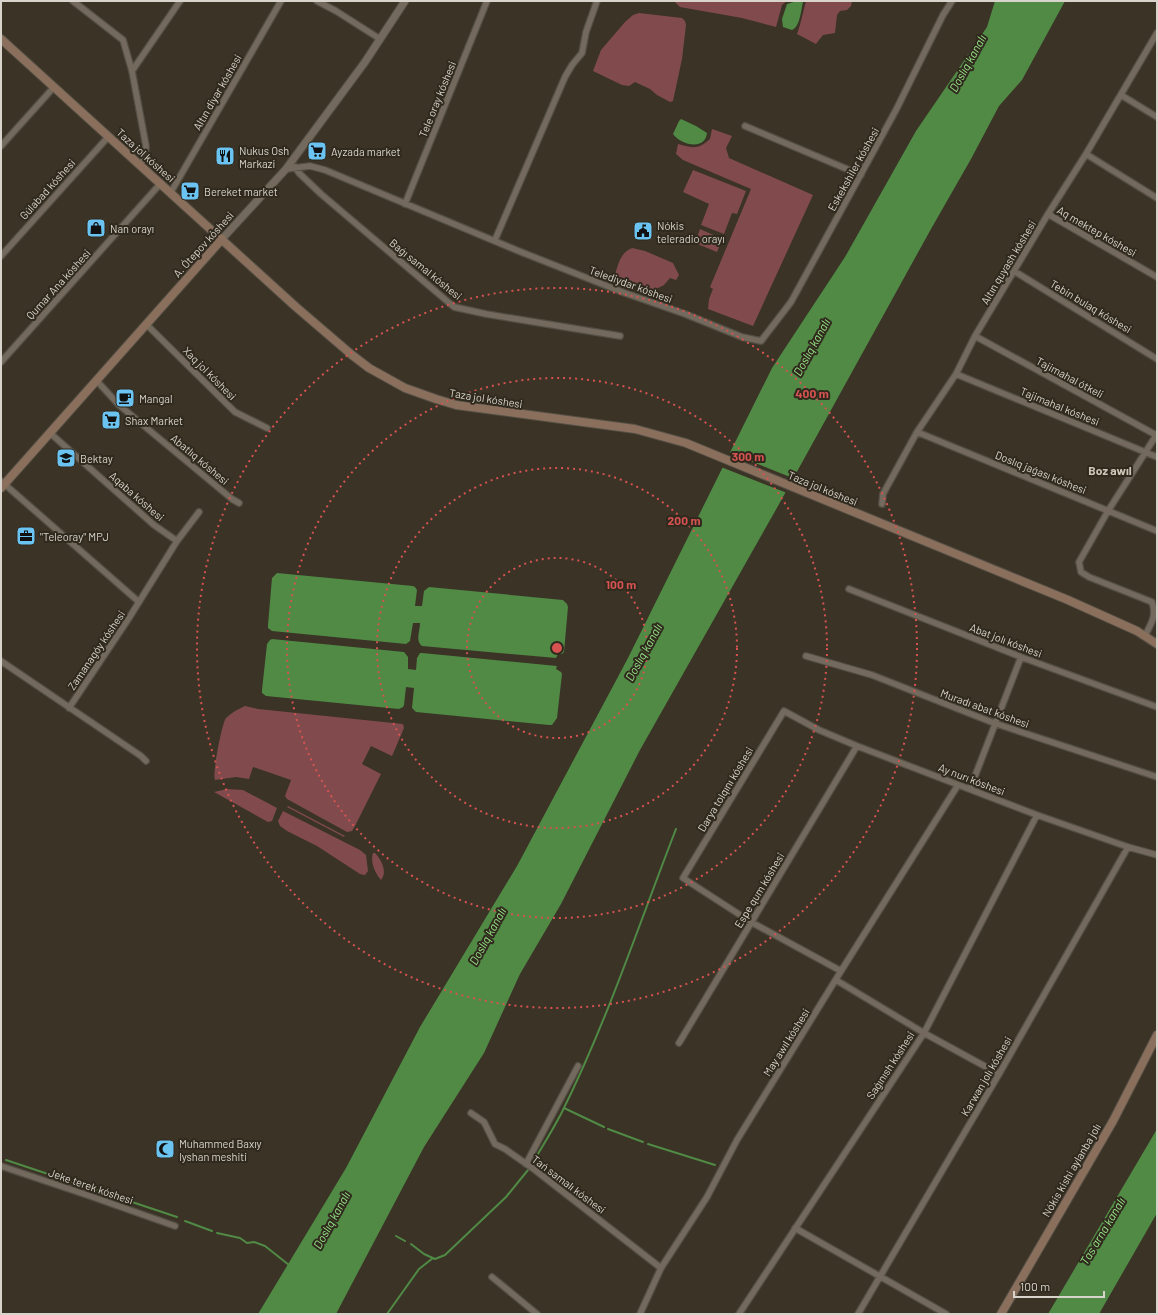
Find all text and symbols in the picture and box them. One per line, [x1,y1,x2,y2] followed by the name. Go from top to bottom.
[946,32,989,94] water label: Doslıq kanalı
[190,52,244,132] street label: Altın diyar kóshesi
[416,59,458,139] street label: Tele oray kóshesi
[114,125,178,185] street label: Taza jol kóshesi
[825,125,881,213] street label: Eskekshiler kóshesi
[306,140,328,162] supermarket icon: Ayzada market
[239,144,289,170] place label: Nukus Osh Markazi
[214,145,236,167] restaurant icon: Nukus Osh Markazi
[331,145,401,158] place label: Ayzada market
[16,156,78,222] street label: Gúlabad kóshesi
[179,180,201,202] supermarket icon: Bereket market
[204,185,278,198] place label: Bereket market
[1055,203,1139,259] street label: Aq mektep kóshesi
[170,208,236,280] street label: A. Ótepov kóshesi
[85,217,107,239] shop icon: Nan orayı
[978,217,1038,306] street label: Altın quyash kóshesi
[657,219,725,245] place label: Nókis teleradio orayı
[632,220,654,242] public building icon: Nókis teleradio orayı
[110,222,154,235] place label: Nan orayı
[387,236,465,302] street label: Baǵı samal kóshesi
[23,246,93,322] street label: Qumar Ana kóshesi
[588,263,674,305] street label: Telediydar kóshesi
[1048,277,1134,336] street label: Tebin bulaq kóshesi
[790,316,833,378] water label: Doslıq kanalı
[181,344,239,402] street label: Xaq jol kóshesi
[1034,354,1106,400] street label: Tajimahal ótkeli
[1018,384,1102,428] street label: Tajimahal kóshesi
[448,386,524,410] street label: Taza jol kóshesi
[795,386,829,400] text: 400 m
[114,387,136,409] cafe icon: Mangal
[139,392,172,405] place label: Mangal
[100,409,122,431] supermarket icon: Shax Market
[125,414,183,427] place label: Shax Market
[168,431,232,487] street label: Abatlıq kóshesi
[55,447,77,469] school or university icon: Bektay
[994,448,1089,496] street label: Doslıq jaǵası kóshesi
[732,449,764,463] text: 300 m
[80,452,113,465] place label: Bektay
[1088,463,1132,477] district label: Boz awıl
[786,468,860,508] street label: Taza jol kóshesi
[107,469,167,523] street label: Aqaba kóshesi
[668,513,700,527] text: 200 m
[15,525,37,547] office icon: "Teleoray" MPJ
[40,530,109,543] place label: "Teleoray" MPJ
[606,577,636,591] text: 100 m
[65,608,127,692] street label: Zamanagóy kóshesi
[968,620,1044,660] street label: Abat jolı kóshesi
[622,621,665,683] water label: Doslıq kanalı
[550,641,564,655] centre of rings
[939,686,1031,730] street label: Muradı abat kóshesi
[694,744,756,834] street label: Darya tolqını kóshesi
[937,760,1007,798] street label: Ay nurı kóshesi
[731,850,787,930] street label: Espe qum kóshesi
[466,905,509,967] water label: Doslıq kanalı
[760,1006,812,1078] street label: May awıl kóshesi
[863,1029,917,1101] street label: Saǵınısh kóshesi
[958,1034,1014,1118] street label: Karwan jolı kóshesi
[1039,1121,1103,1219] street label: Nókis kishi aylanba jolı
[179,1137,262,1163] place label: Muhammed Baxıy Iyshan meshiti
[154,1138,176,1160] mosque icon: Muhammed Baxıy Iyshan meshiti
[530,1152,608,1216] street label: Tań samalı kóshesi
[47,1165,135,1207] street label: Jeke terek kóshesi
[310,1189,353,1251] water label: Doslıq kanalı
[1077,1195,1128,1267] water label: Tas arna kanalı
[1014,1273,1104,1299] scale bar
[1020,1279,1050,1293] text: 100 m

